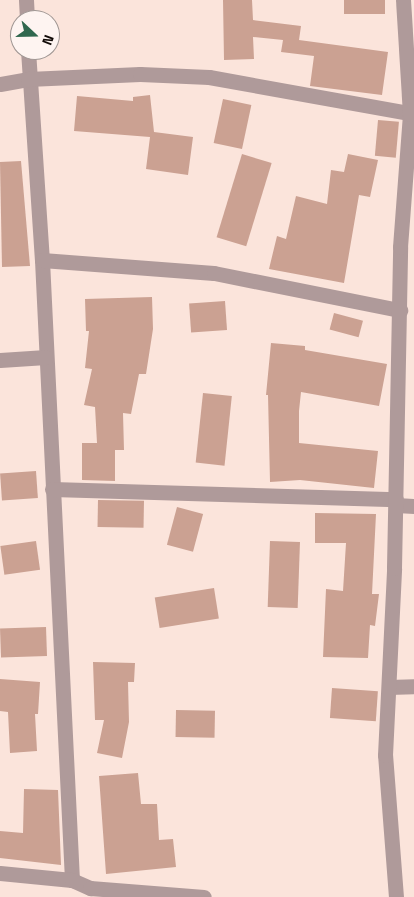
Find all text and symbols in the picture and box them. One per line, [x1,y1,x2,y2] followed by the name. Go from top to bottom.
[10,10,60,60] north arrow
[37,32,60,48] text: N

